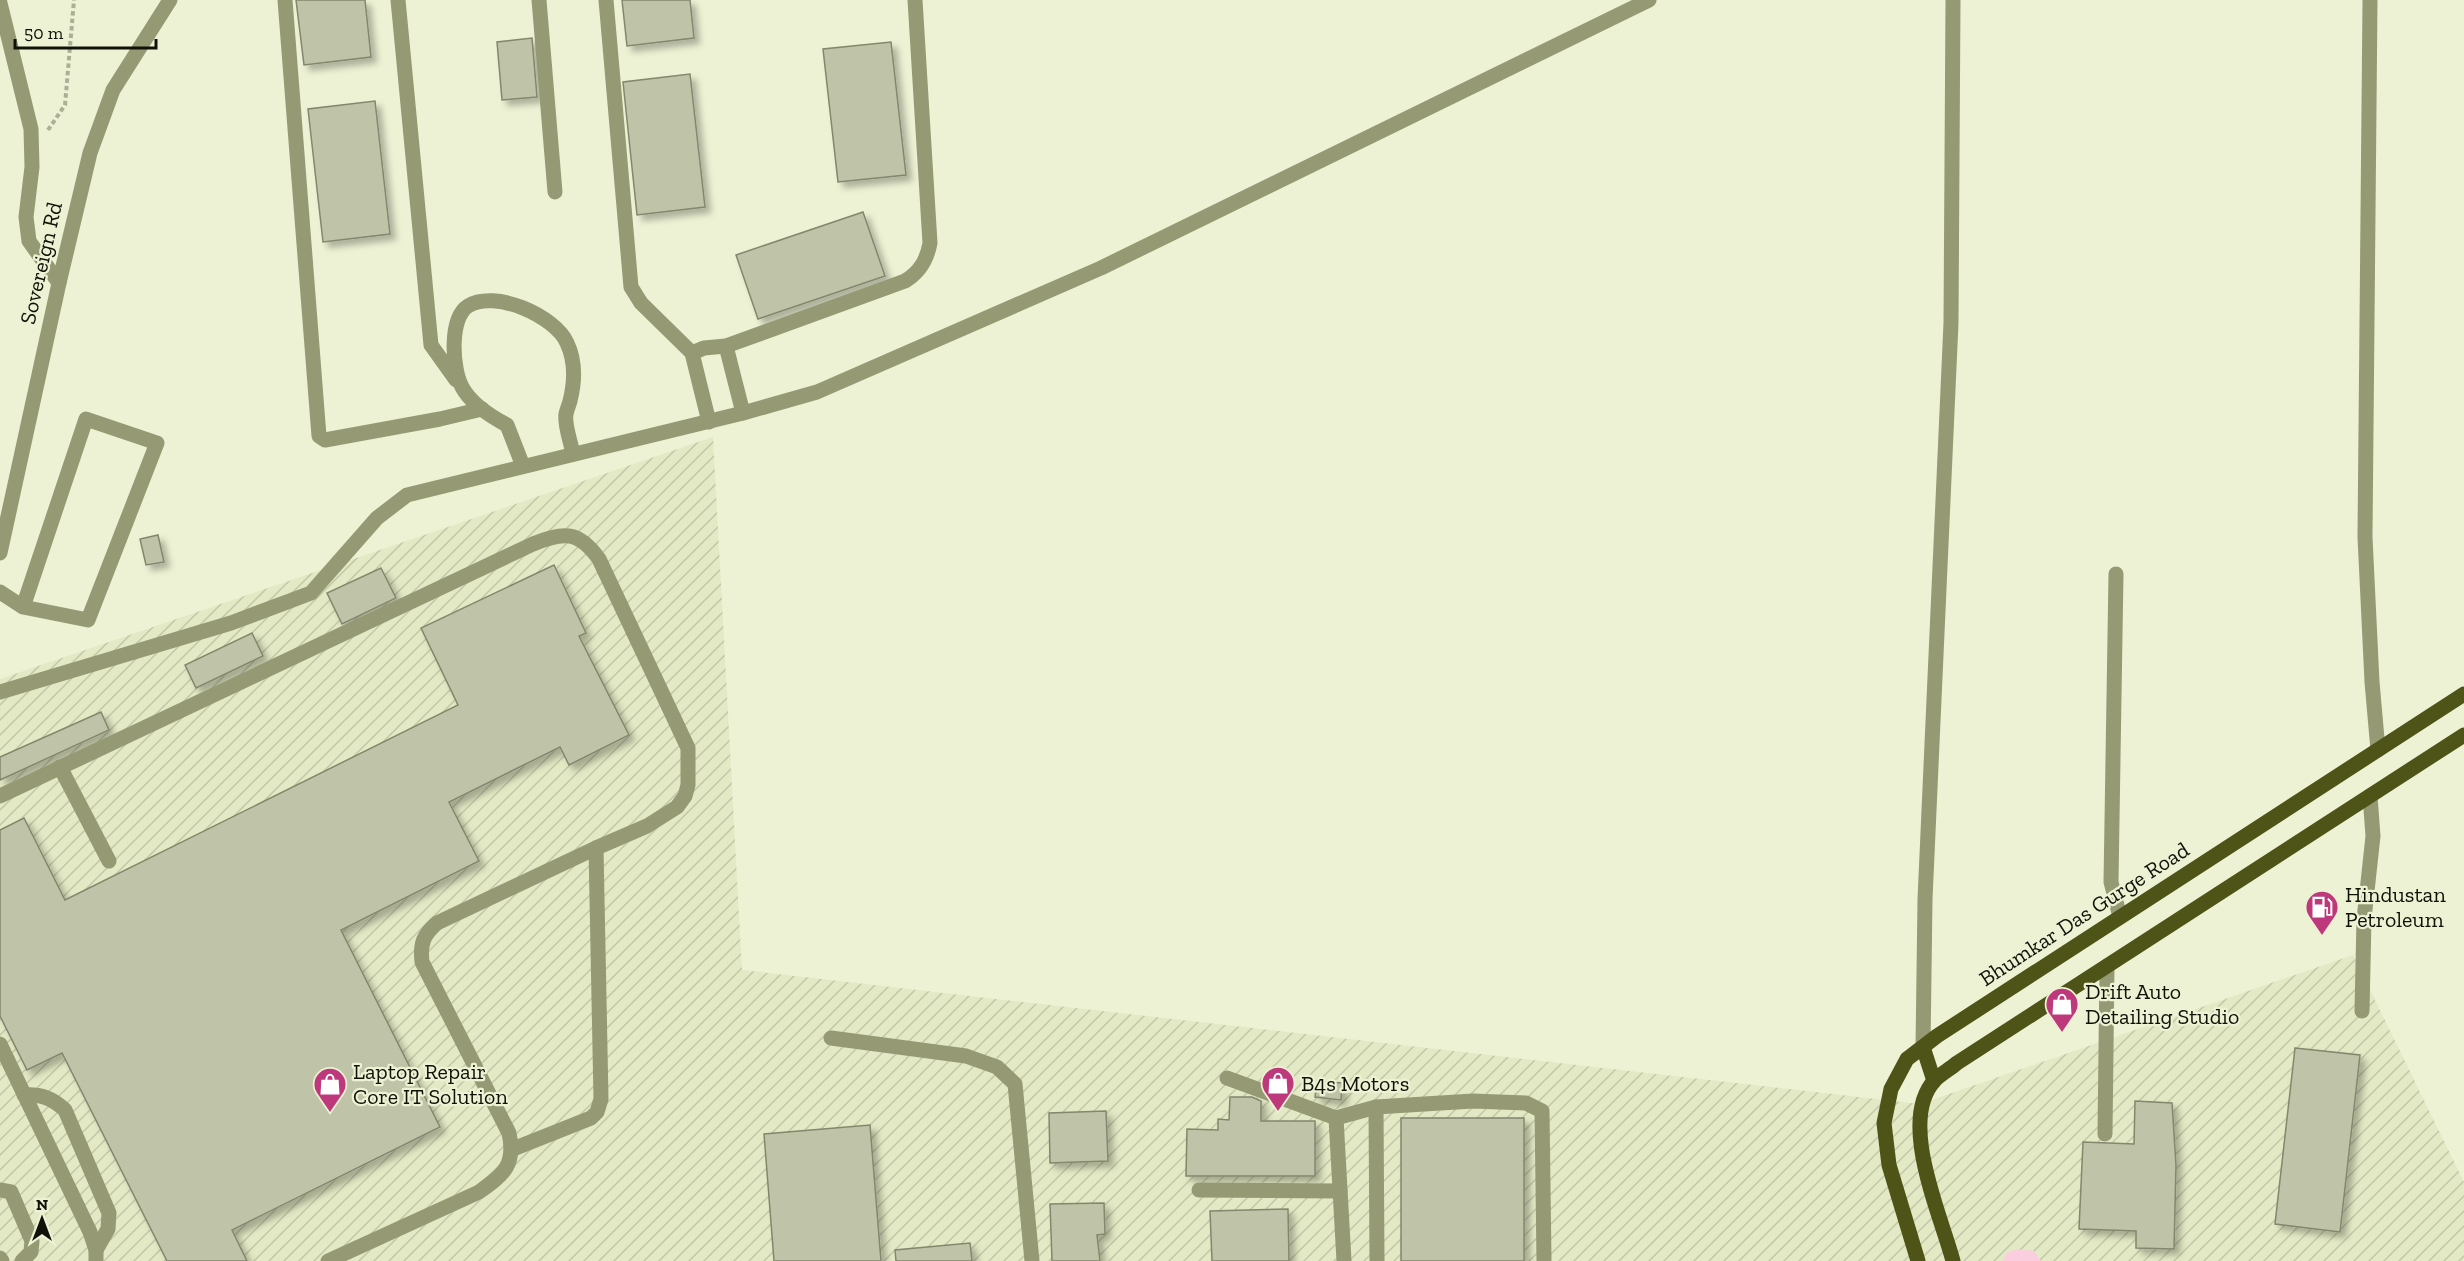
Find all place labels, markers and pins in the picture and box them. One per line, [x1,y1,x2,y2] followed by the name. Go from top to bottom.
[2345,881,2446,933] place label: Hindustan Petroleum
[2304,889,2340,936] fuel station icon: Hindustan Petroleum
[2085,978,2239,1030] place label: Drift Auto Detailing Studio
[2044,986,2080,1033] shop icon: Drift Auto Detailing Studio
[353,1058,508,1110] place label: Laptop Repair Core IT Solution
[1260,1065,1296,1112] shop icon: B4s Motors
[312,1066,348,1113] shop icon: Laptop Repair Core IT Solution
[1301,1070,1409,1097] place label: B4s Motors

